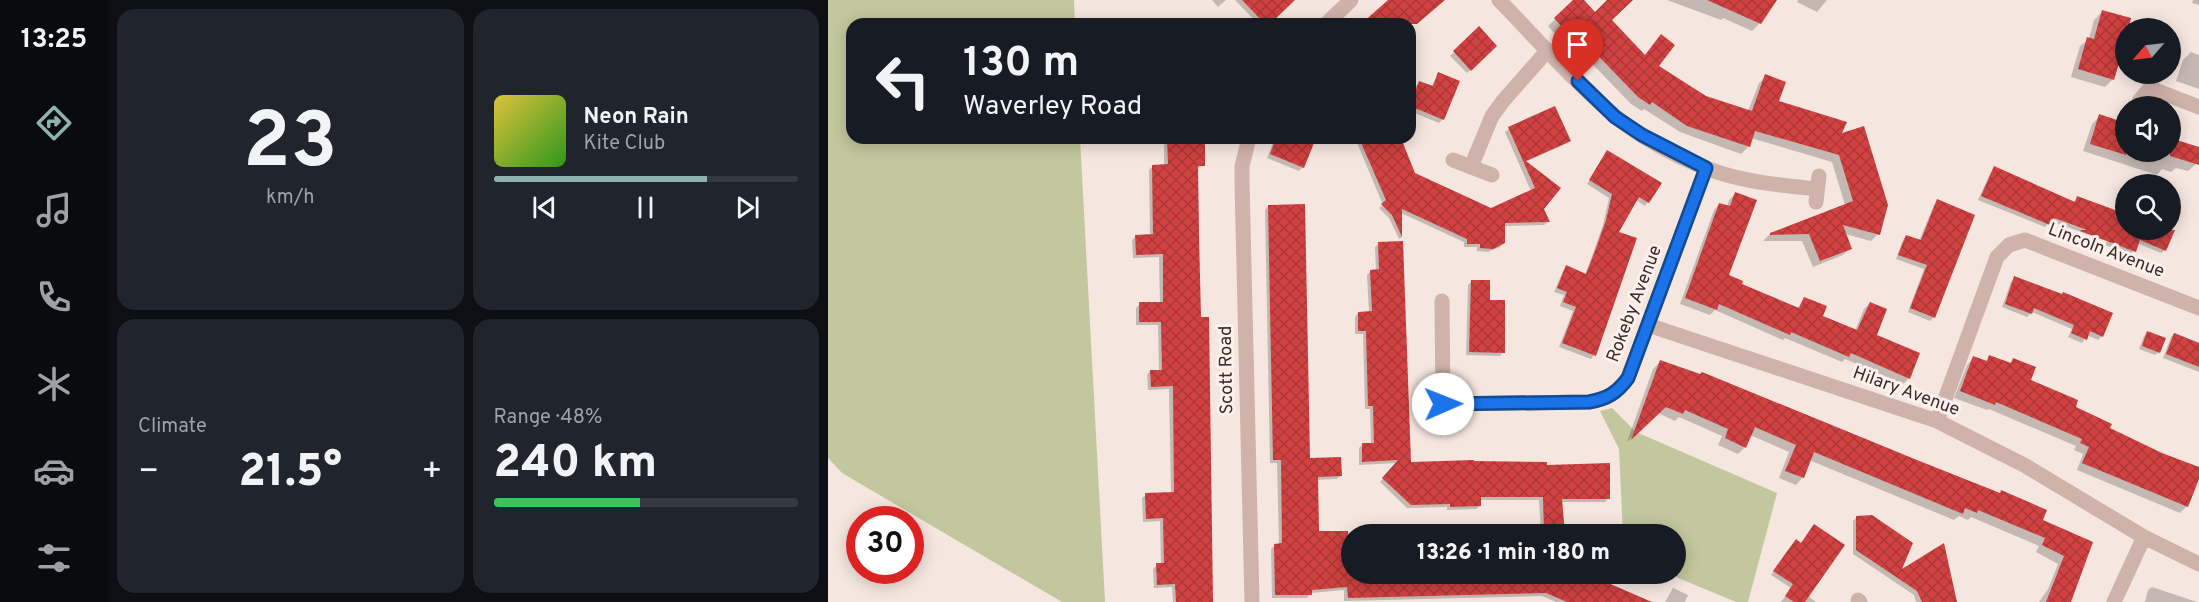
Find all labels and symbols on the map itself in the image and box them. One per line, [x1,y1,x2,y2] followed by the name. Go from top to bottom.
[2115,18,2181,84] north arrow
[1552,19,1603,81] pin
[2045,218,2167,284] street label: Lincoln Avenue
[1602,242,1668,366] street label: Rokeby Avenue
[1215,325,1239,415] street label: Scott Road
[1849,362,1963,422] street label: Hilary Avenue
[1411,372,1475,436] position arrow
[846,506,924,584] speed limit sign: 30

